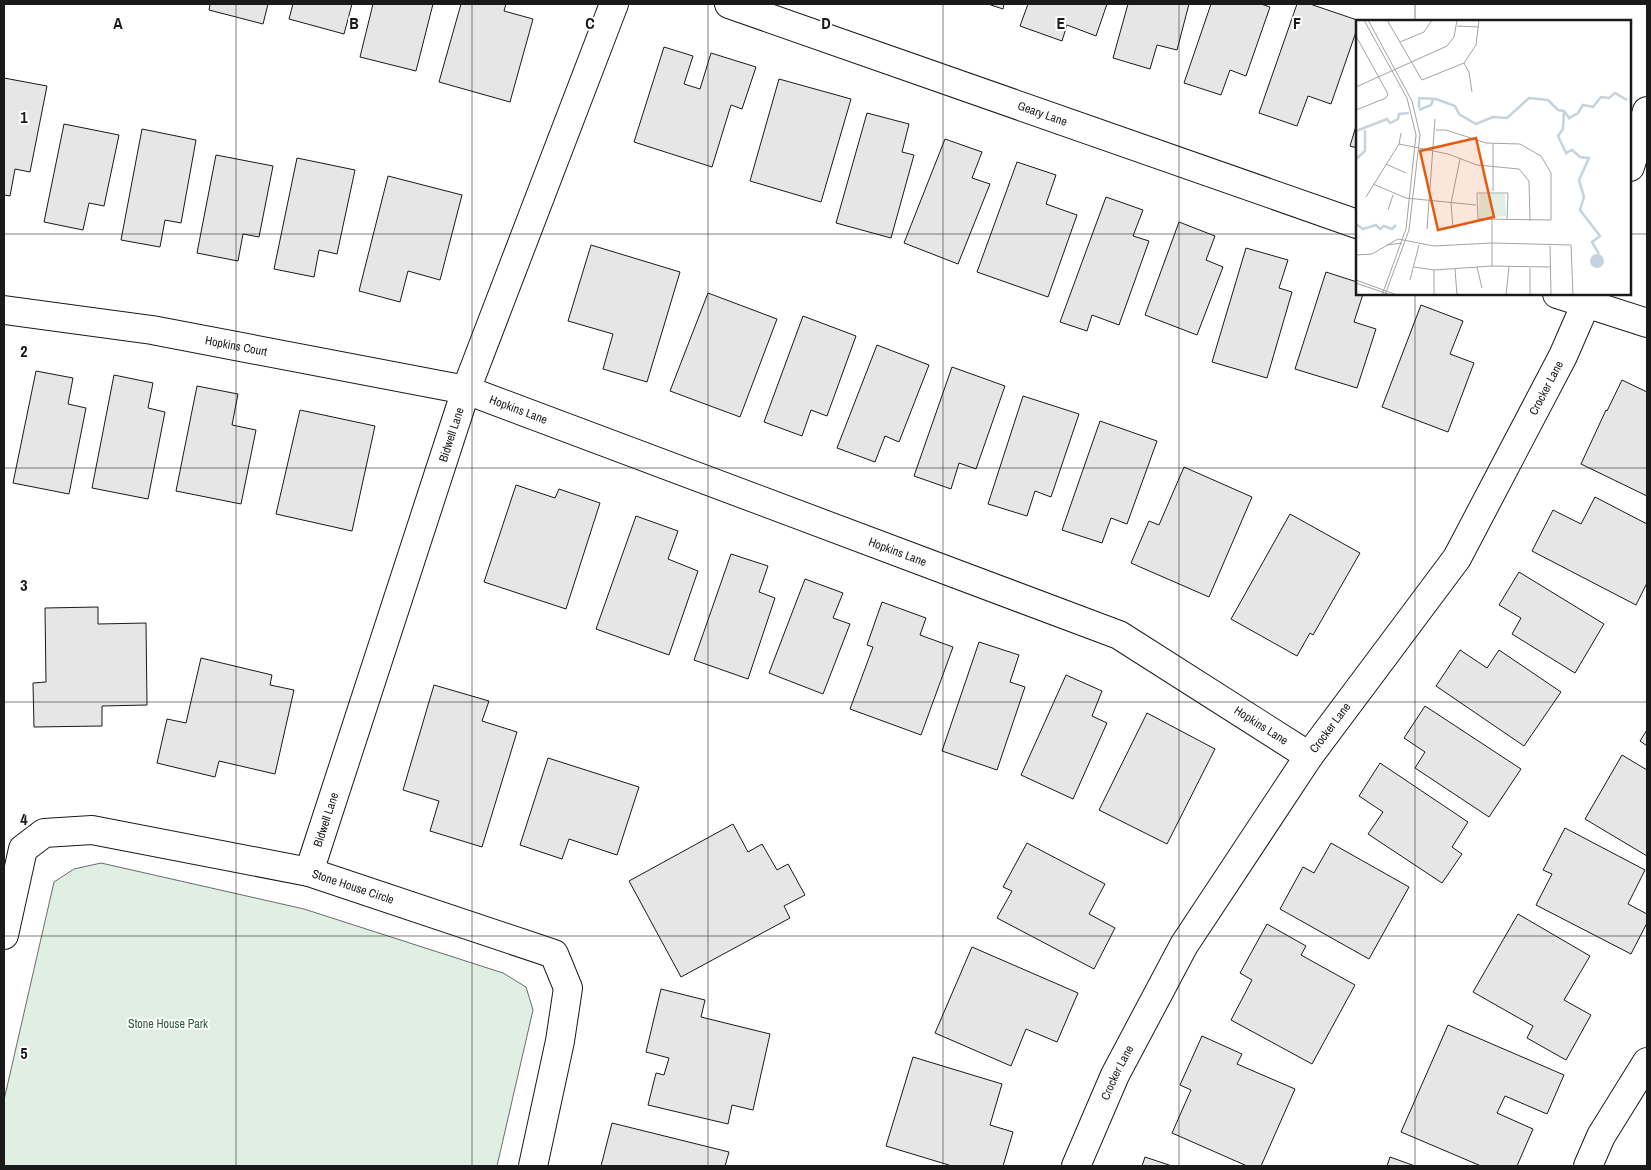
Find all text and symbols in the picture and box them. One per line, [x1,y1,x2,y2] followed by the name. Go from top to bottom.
[113,12,123,34] text: A
[349,12,359,34] text: B
[585,12,595,34] text: C
[821,12,831,34] text: D
[1057,12,1066,34] text: E
[1293,12,1301,34] text: F
[1356,20,1631,295] inset map
[1015,98,1069,130] street label: Geary Lane
[20,106,28,128] text: 1
[204,332,269,360] street label: Hopkins Court
[20,340,28,362] text: 2
[1525,358,1567,418] street label: Crocker Lane
[487,391,550,428] street label: Hopkins Lane
[435,405,468,464] street label: Bidwell Lane
[866,534,929,570] street label: Hopkins Lane
[20,574,28,596] text: 3
[1306,699,1354,756] street label: Crocker Lane
[1231,702,1291,749] street label: Hopkins Lane
[310,790,342,849] street label: Bidwell Lane
[20,808,28,830] text: 4
[310,866,396,908] street label: Stone House Circle
[128,1016,208,1032] park label: Stone House Park
[20,1042,28,1064] text: 5
[1097,1042,1137,1103] street label: Crocker Lane

